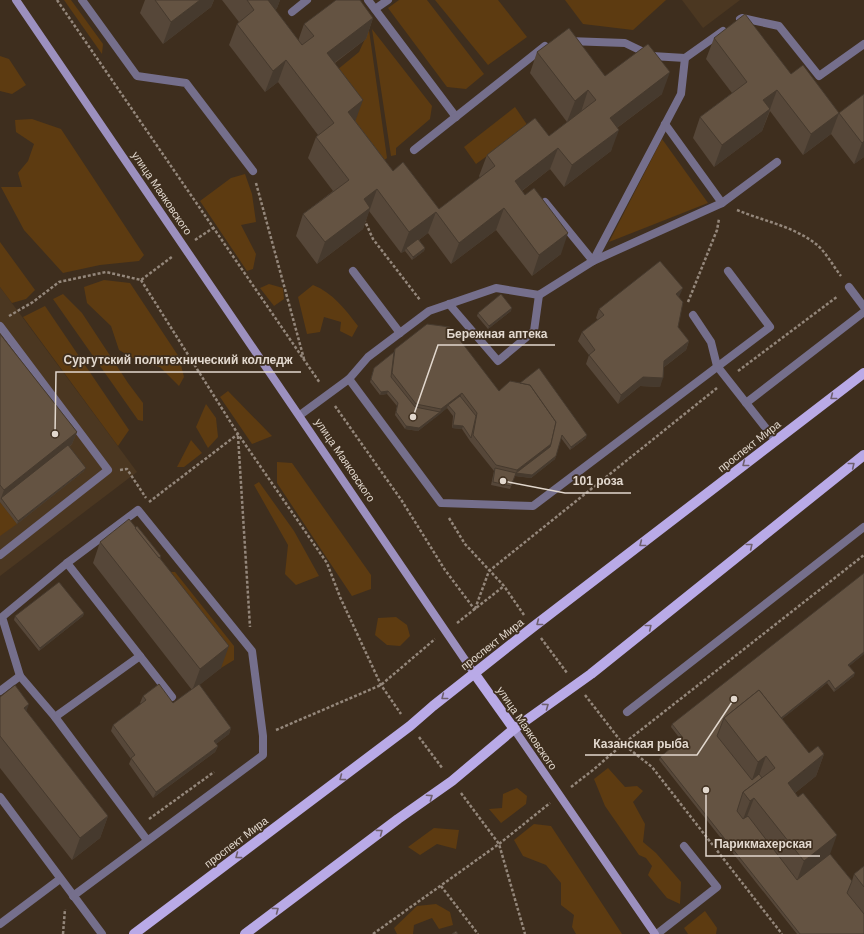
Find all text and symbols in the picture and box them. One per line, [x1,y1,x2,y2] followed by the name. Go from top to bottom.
[130,149,194,237] street label: улица Маяковского
[438,321,555,345] callout: Бережная аптека
[446,327,548,341] text: Бережная аптека
[56,348,301,372] callout: Сургутский политехнический колледж
[64,353,293,367] text: Сургутский политехнический колледж
[831,392,838,399] one-way arrow
[313,416,377,504] street label: улица Маяковского
[715,417,783,474] street label: проспект Мира
[742,460,749,467] one-way arrow
[847,462,854,469] one-way arrow
[565,469,631,493] callout: 101 роза
[573,474,623,488] text: 101 роза
[639,539,646,546] one-way arrow
[746,544,753,551] one-way arrow
[458,615,526,672] street label: проспект Мира
[536,618,543,625] one-way arrow
[644,625,651,632] one-way arrow
[495,684,559,772] street label: улица Маяковского
[441,692,448,699] one-way arrow
[541,704,548,711] one-way arrow
[585,731,697,755] callout: Казанская рыба
[593,737,689,751] text: Казанская рыба
[339,773,346,780] one-way arrow
[426,794,433,802] one-way arrow
[202,814,271,870] street label: проспект Мира
[375,830,382,837] one-way arrow
[706,832,820,856] callout: Парикмахерская
[714,837,812,851] text: Парикмахерская
[235,851,242,859] one-way arrow
[272,908,279,915] one-way arrow

